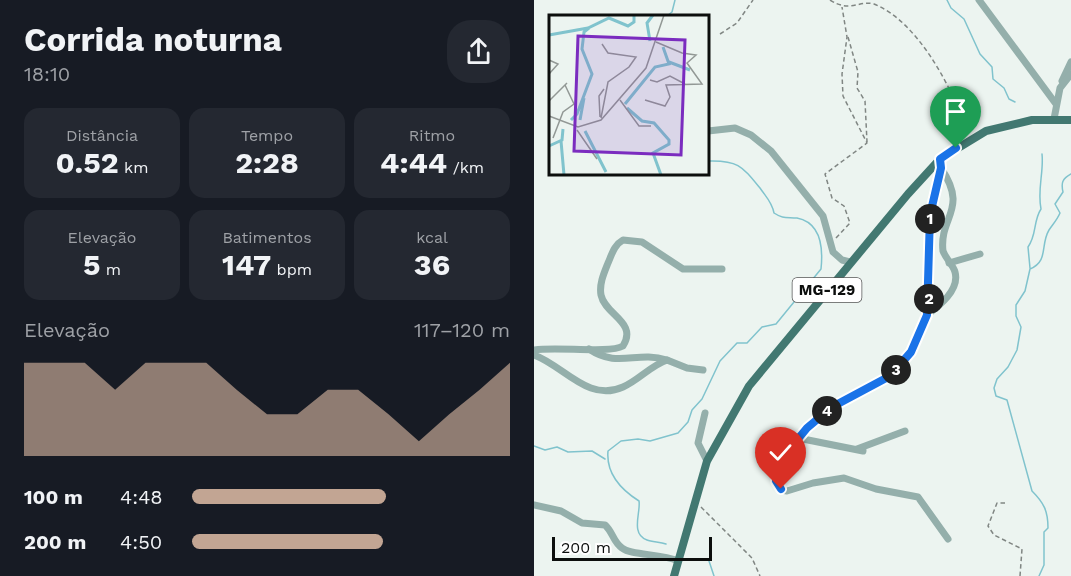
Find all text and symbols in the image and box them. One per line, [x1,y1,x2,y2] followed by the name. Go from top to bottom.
[549,15,710,176] inset map
[24,20,282,59] text: Corrida noturna
[447,20,510,83] button: share
[24,62,70,86] text: 18:10
[930,86,981,148] pin
[939,95,972,128] icon: arrive
[66,126,138,145] text: Distância
[241,126,293,145] text: Tempo
[409,126,455,145] text: Ritmo
[56,145,119,180] text: 0.52
[235,145,299,180] text: 2:28
[380,145,447,180] text: 4:44
[119,158,148,177] text: km
[447,158,484,177] text: /km
[915,204,945,234] pin: 1
[927,209,933,228] text: 1
[68,228,136,247] text: Elevação
[222,228,312,247] text: Batimentos
[416,228,448,247] text: kcal
[83,247,100,282] text: 5
[222,247,271,282] text: 147
[414,247,450,282] text: 36
[100,260,121,279] text: m
[271,260,312,279] text: bpm
[792,278,862,302] road number: MG-129
[914,284,944,314] pin: 2
[924,289,934,308] text: 2
[24,318,110,342] text: Elevação
[414,318,510,342] text: 117–120 m
[881,355,911,385] pin: 3
[891,360,901,379] text: 3
[812,396,842,426] pin: 4
[822,401,832,420] text: 4
[755,427,806,489] pin
[764,436,797,469] icon: check
[24,485,83,509] text: 100 m
[120,485,163,509] text: 4:48
[24,530,86,554] text: 200 m
[120,530,162,554] text: 4:50
[552,534,712,562] scale bar
[561,538,611,557] text: 200 m

